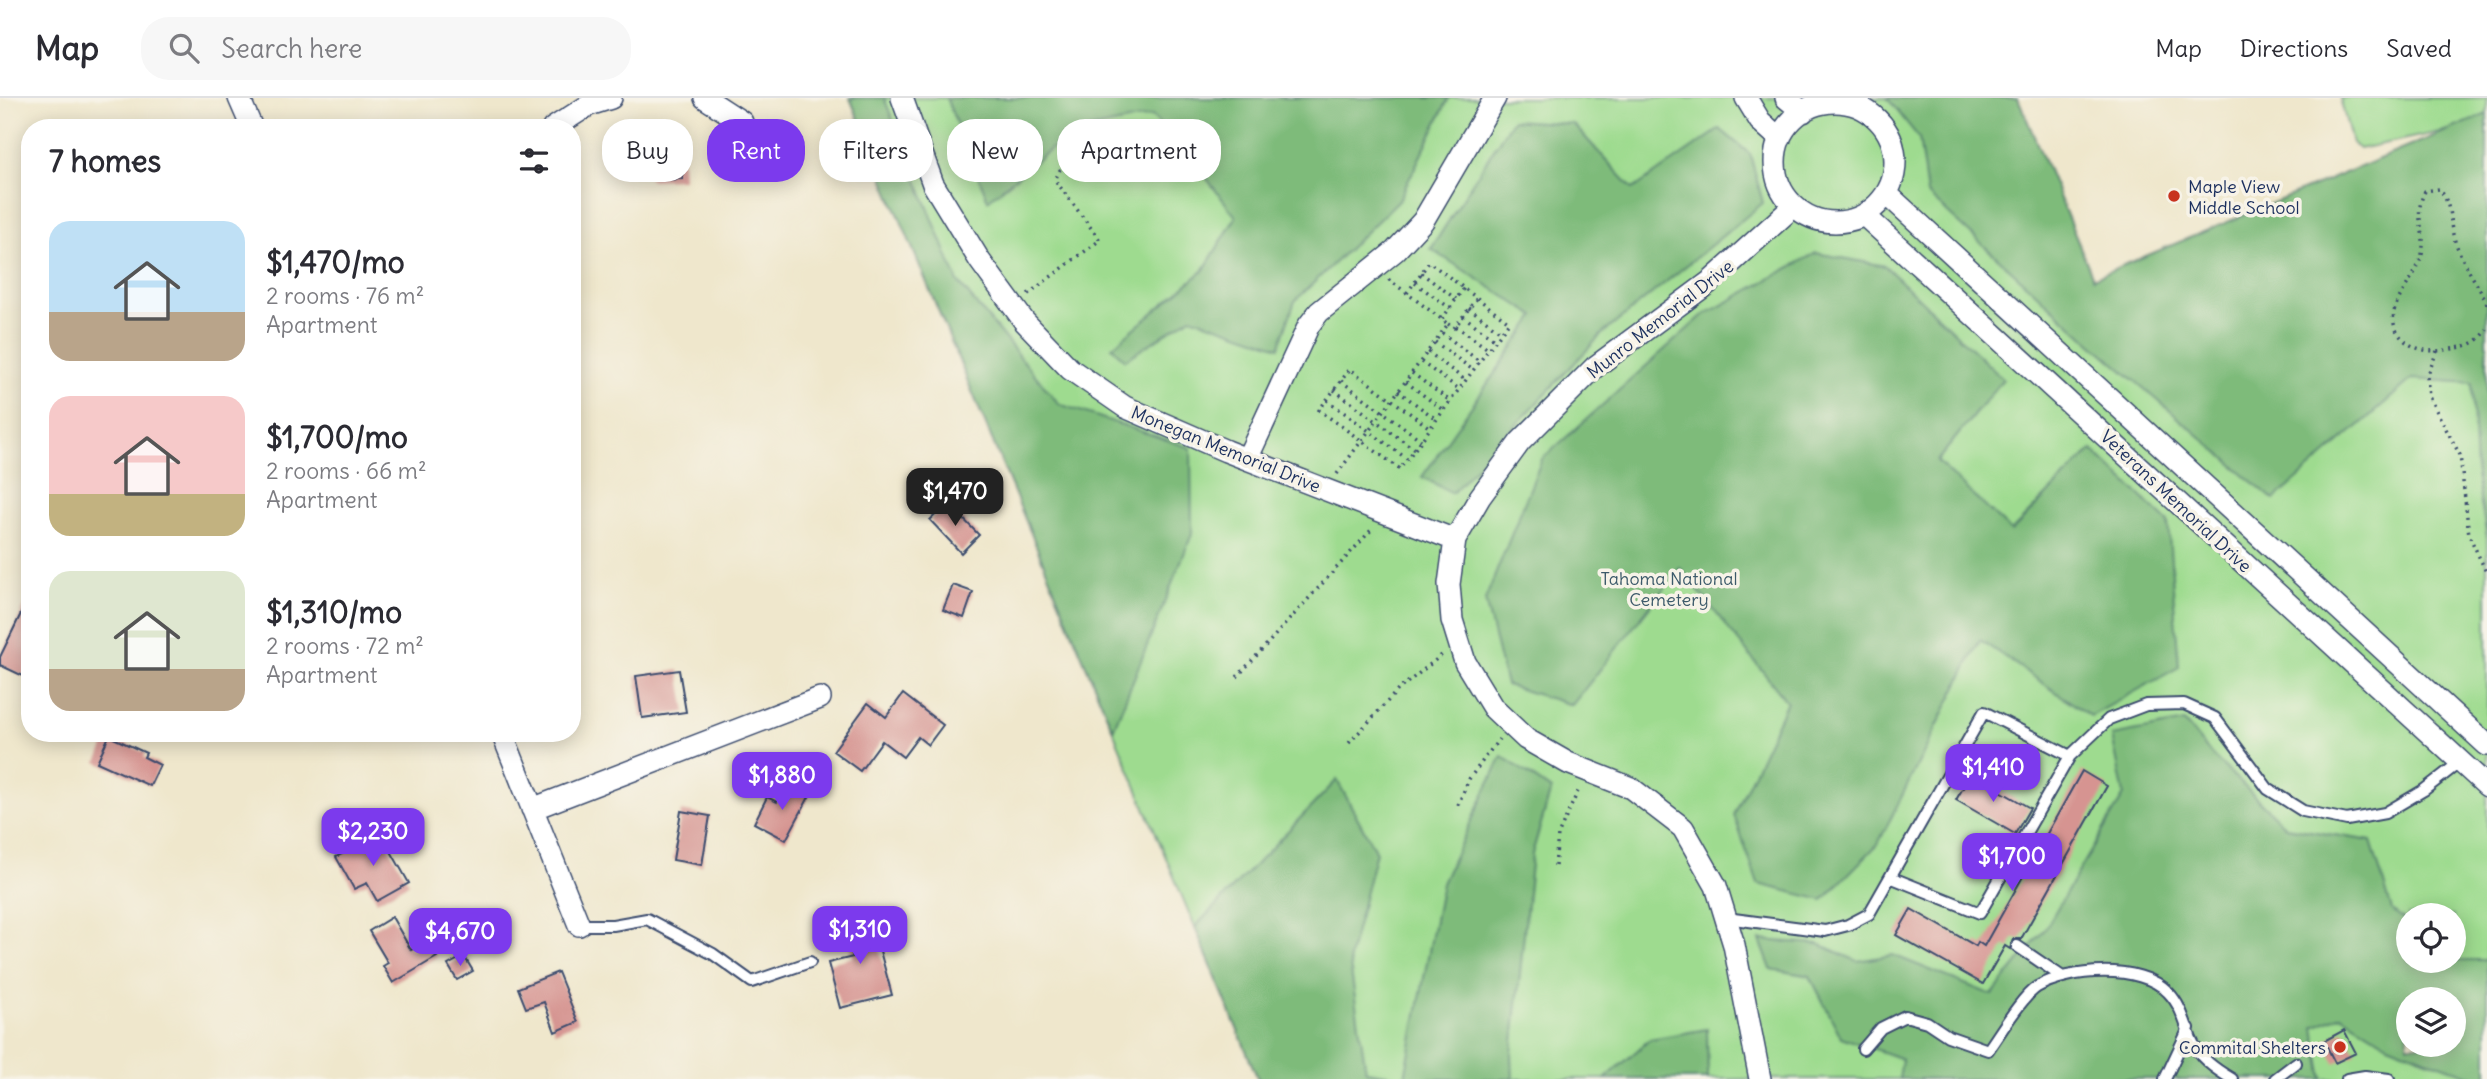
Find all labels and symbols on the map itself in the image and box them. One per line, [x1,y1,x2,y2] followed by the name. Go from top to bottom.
[2188,175,2300,219] place label: Maple View Middle School
[2166,188,2182,204] marker: Maple View Middle School
[1582,255,1738,383] street label: Munro Memorial Drive
[1128,400,1324,498] street label: Monegan Memorial Drive
[2095,425,2257,577] street label: Veterans Memorial Drive
[898,468,1012,528] pin: $1,470
[1601,567,1737,611] park label: Tahoma National Cemetery
[1936,744,2050,804] pin: $1,410
[725,752,839,812] pin: $1,880
[316,808,430,868] pin: $2,230
[1955,834,2069,893] pin: $1,700
[803,906,917,966] pin: $1,310
[403,908,517,968] pin: $4,670
[2179,1036,2326,1059] place label: Commital Shelters
[2332,1039,2348,1055] marker: Commital Shelters

